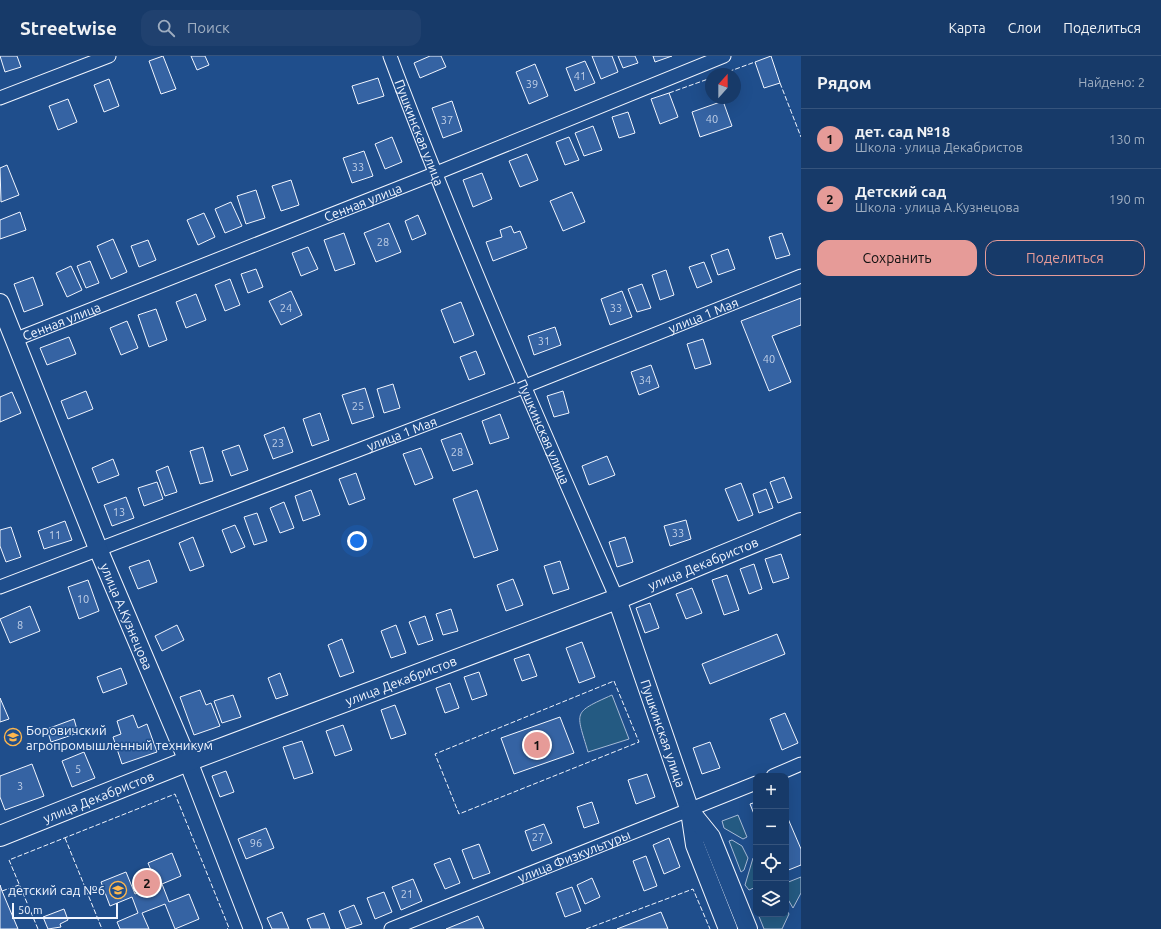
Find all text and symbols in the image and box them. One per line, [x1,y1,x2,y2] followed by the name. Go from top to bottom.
[141,10,421,46] search box
[20,17,117,39] text: Streetwise
[155,17,177,39] icon: search
[187,19,230,36] text: Поиск
[948,20,986,36] text: Карта
[1008,20,1041,36] text: Слои
[1063,20,1141,36] text: Поделиться
[705,68,741,104] north arrow
[574,70,586,82] house number: 41
[817,73,872,92] text: Рядом
[1078,75,1145,89] text: Найдено: 2
[393,77,447,188] street label: Пушкинская улица
[526,78,538,90] house number: 39
[706,113,718,125] house number: 40
[441,114,453,126] house number: 37
[855,123,950,140] text: дет. сад №18
[826,132,834,146] text: 1
[1109,132,1145,146] text: 130 m
[855,140,1023,154] text: Школа · улица Декабристов
[352,161,364,173] house number: 33
[322,180,404,224] street label: Сенная улица
[855,183,946,200] text: Детский сад
[826,192,834,206] text: 2
[1109,192,1145,206] text: 190 m
[855,200,1019,214] text: Школа · улица А.Кузнецова
[377,236,389,248] house number: 28
[817,240,977,276] button: Сохранить
[985,240,1145,276] button: Поделиться
[666,295,740,335] street label: улица 1 Мая
[20,300,102,343] street label: Сенная улица
[280,302,292,314] house number: 24
[610,302,622,314] house number: 33
[538,335,550,347] house number: 31
[763,353,775,365] house number: 40
[639,374,651,386] house number: 34
[515,377,573,486] street label: Пушкинская улица
[352,400,364,412] house number: 25
[365,414,439,453] street label: улица 1 Мая
[272,437,284,449] house number: 23
[451,446,463,458] house number: 28
[113,506,125,518] house number: 13
[672,527,684,539] house number: 33
[49,529,61,541] house number: 11
[347,531,367,551] your location
[646,535,760,592] street label: улица Декабристов
[98,561,155,672] street label: улица А.Кузнецова
[77,593,89,605] house number: 10
[17,619,23,631] house number: 8
[343,653,459,708] street label: улица Декабристов
[638,678,688,789] street label: Пушкинская улица
[26,723,213,752] place label: Боровичский агропромышленный техникум
[3,727,23,747] school or university icon: Боровичский агропромышленный техникум
[524,730,550,760] pin: 1
[75,763,81,775] house number: 5
[41,768,156,825] street label: улица Декабристов
[753,773,789,917] map controls
[753,773,789,809] button: +
[17,780,23,792] house number: 3
[753,809,789,845] button: −
[516,827,632,885] street label: улица Физкультуры
[532,831,544,843] house number: 27
[250,837,262,849] house number: 96
[753,845,789,881] button: locate
[134,868,160,898] pin: 2
[108,880,128,900] school or university icon: детский сад №6
[753,881,789,917] button: layers
[8,883,105,897] place label: детский сад №6
[401,888,413,900] house number: 21
[12,901,118,920] scale bar
[18,904,42,916] text: 50 m

